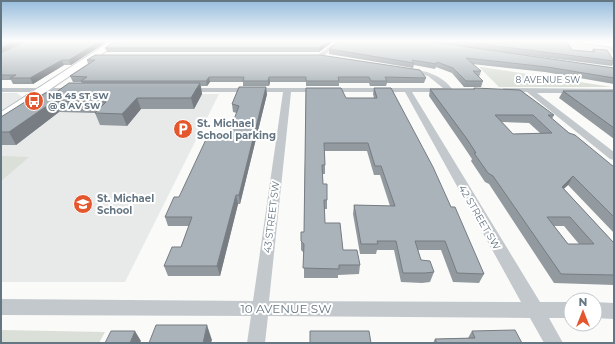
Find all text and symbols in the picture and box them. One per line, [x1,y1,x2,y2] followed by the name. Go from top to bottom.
[516,74,580,85] street label: 8 AVENUE SW
[23,90,45,112] bus stop icon: NB 45 ST SW @ 8 AV SW
[48,90,109,111] place label: NB 45 ST SW @ 8 AV SW
[197,117,276,142] place label: St. Michael School parking
[172,118,194,140] parking icon: St. Michael School parking
[261,180,282,254] street label: 43 STREET SW
[456,182,503,252] street label: 42 STREET SW
[97,192,154,217] place label: St. Michael School
[72,193,94,215] school or university icon: St. Michael School
[563,292,603,332] north arrow
[579,295,587,309] text: N
[241,301,331,316] street label: 10 AVENUE SW

